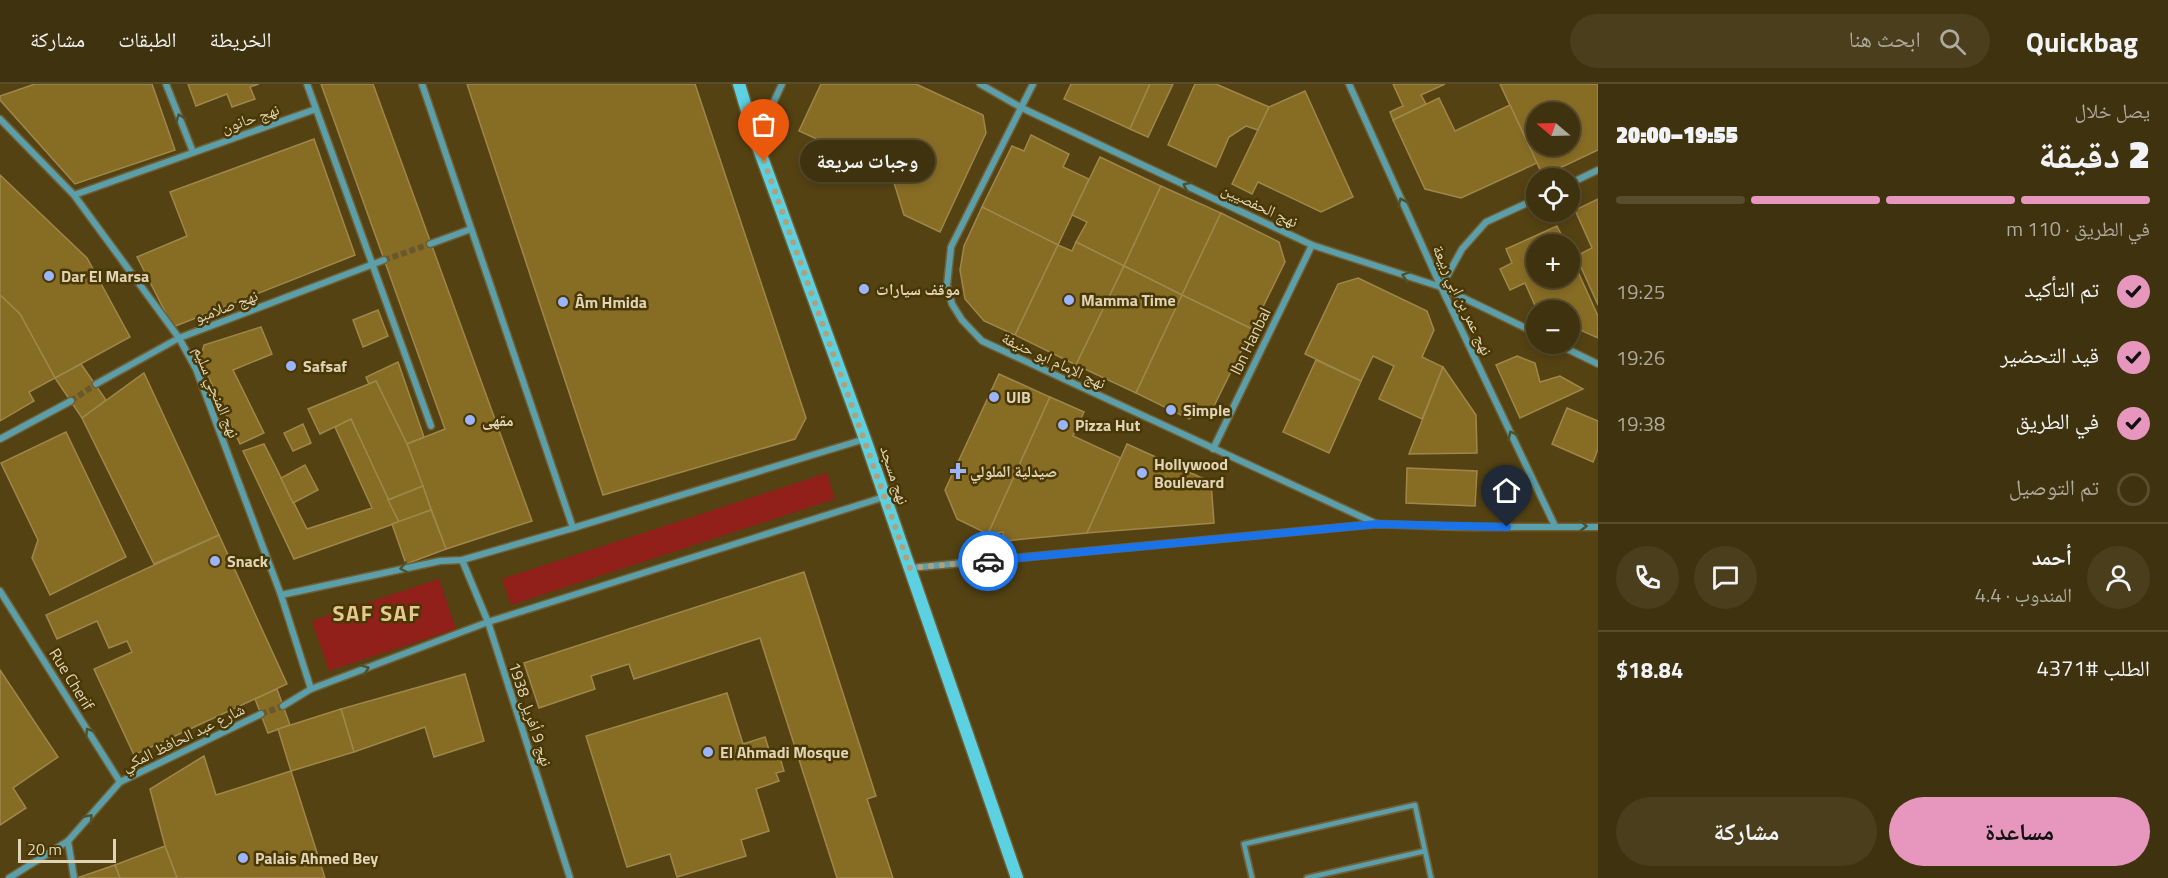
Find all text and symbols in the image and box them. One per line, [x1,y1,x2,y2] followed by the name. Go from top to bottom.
[1570,14,1990,68] search box
[2026,20,2138,63] text: Quickbag
[1849,22,1921,56] text: ابحث هنا
[30,23,85,55] text: مشاركة
[118,23,177,55] text: الطبقات
[210,23,271,55] text: الخريطة
[1936,25,1969,58] icon: search
[2075,95,2150,126] text: يصل خلال
[218,97,282,139] street label: نهج حانون
[738,99,789,161] pin
[1526,102,1580,156] north arrow
[1526,102,1580,354] map controls
[747,108,780,141] icon: bag
[174,113,187,124] one-way arrow
[1616,118,1738,152] text: 19:55–20:00
[2038,124,2150,183] text: 2 دقيقة
[800,140,935,182] callout: وجبات سريعة
[817,145,918,176] text: وجبات سريعة
[1526,168,1580,222] button: locate
[1218,177,1302,233] street label: نهج الحفصيين
[1183,181,1194,193] one-way arrow
[1398,197,1410,208] one-way arrow
[2006,213,2150,244] text: في الطريق · 110 m
[1526,234,1580,288] button: +
[1426,241,1499,360] street label: نهج عمر بن ابي ربيعة
[61,264,149,288] place label: Dar El Marsa
[42,269,56,283] marker: Dar El Marsa
[1401,270,1412,283] one-way arrow
[2024,272,2099,306] text: تم التأكيد
[2117,275,2150,308] icon: check
[1616,276,1665,307] text: 19:25
[876,277,960,301] place label: موقف سيارات
[857,282,871,296] marker: موقف سيارات
[191,283,261,329] street label: نهج صلامبو
[1081,288,1176,312] place label: Mamma Time
[575,290,647,314] place label: Âm Hmida
[1062,293,1076,307] marker: Mamma Time
[556,295,570,309] marker: Âm Hmida
[1526,300,1580,354] button: −
[1223,303,1277,379] street label: Ibn Hanbal
[998,325,1110,395] street label: نهج الإمام ابو حنيفة
[2000,338,2099,372] text: قيد التحضير
[2117,341,2150,374] icon: check
[1616,342,1665,373] text: 19:26
[187,343,246,442] street label: نهج المنجي سليم
[303,354,347,378] place label: Safsaf
[284,359,298,373] marker: Safsaf
[1006,385,1031,409] place label: UIB
[987,390,1001,404] marker: UIB
[1183,398,1230,422] place label: Simple
[1164,403,1178,417] marker: Simple
[2016,404,2099,438] text: في الطريق
[2117,407,2150,440] icon: check
[482,408,514,432] place label: مقهى
[1616,408,1665,439] text: 19:38
[463,413,477,427] marker: مقهى
[1075,413,1140,437] place label: Pizza Hut
[1056,418,1070,432] marker: Pizza Hut
[1507,431,1519,442] one-way arrow
[874,442,916,508] street label: نهج مسجد
[1154,452,1228,494] place label: Hollywood Boulevard
[970,459,1057,484] place label: صيدلية الملولي
[951,464,965,478] marker: صيدلية الملولي
[1481,465,1532,527] pin
[1135,466,1149,480] marker: Hollywood Boulevard
[2009,470,2099,504] text: تم التوصيل
[1490,474,1523,507] icon: home
[1578,520,1587,533] one-way arrow
[958,531,1018,591] courier
[2032,540,2072,574] text: أحمد
[972,545,1005,578] icon: car
[1616,546,1679,609] button: phone
[1694,546,1757,609] button: chat
[2087,546,2150,609] button: person
[227,549,269,573] place label: Snack
[208,554,222,568] marker: Snack
[399,561,409,574] one-way arrow
[1975,579,2072,610] text: المندوب · 4.4
[333,596,421,630] district label: SAF SAF
[43,643,101,715] street label: Rue Cherif
[2036,651,2150,685] text: الطلب #4371
[1616,653,1683,687] text: $18.84
[503,659,559,769] street label: نهج 9 أفريل 1938
[360,663,370,676] one-way arrow
[117,697,249,778] street label: شارع عبد الحافظ المكي
[85,728,97,738] one-way arrow
[720,740,849,764] place label: El Ahmadi Mosque
[701,745,715,759] marker: El Ahmadi Mosque
[1616,797,1877,866] button: مشاركة
[1889,797,2150,866] button: مساعدة
[81,814,92,825] one-way arrow
[18,836,116,864] scale bar
[27,837,62,861] text: 20 m
[255,846,378,870] place label: Palais Ahmed Bey
[236,851,250,865] marker: Palais Ahmed Bey

